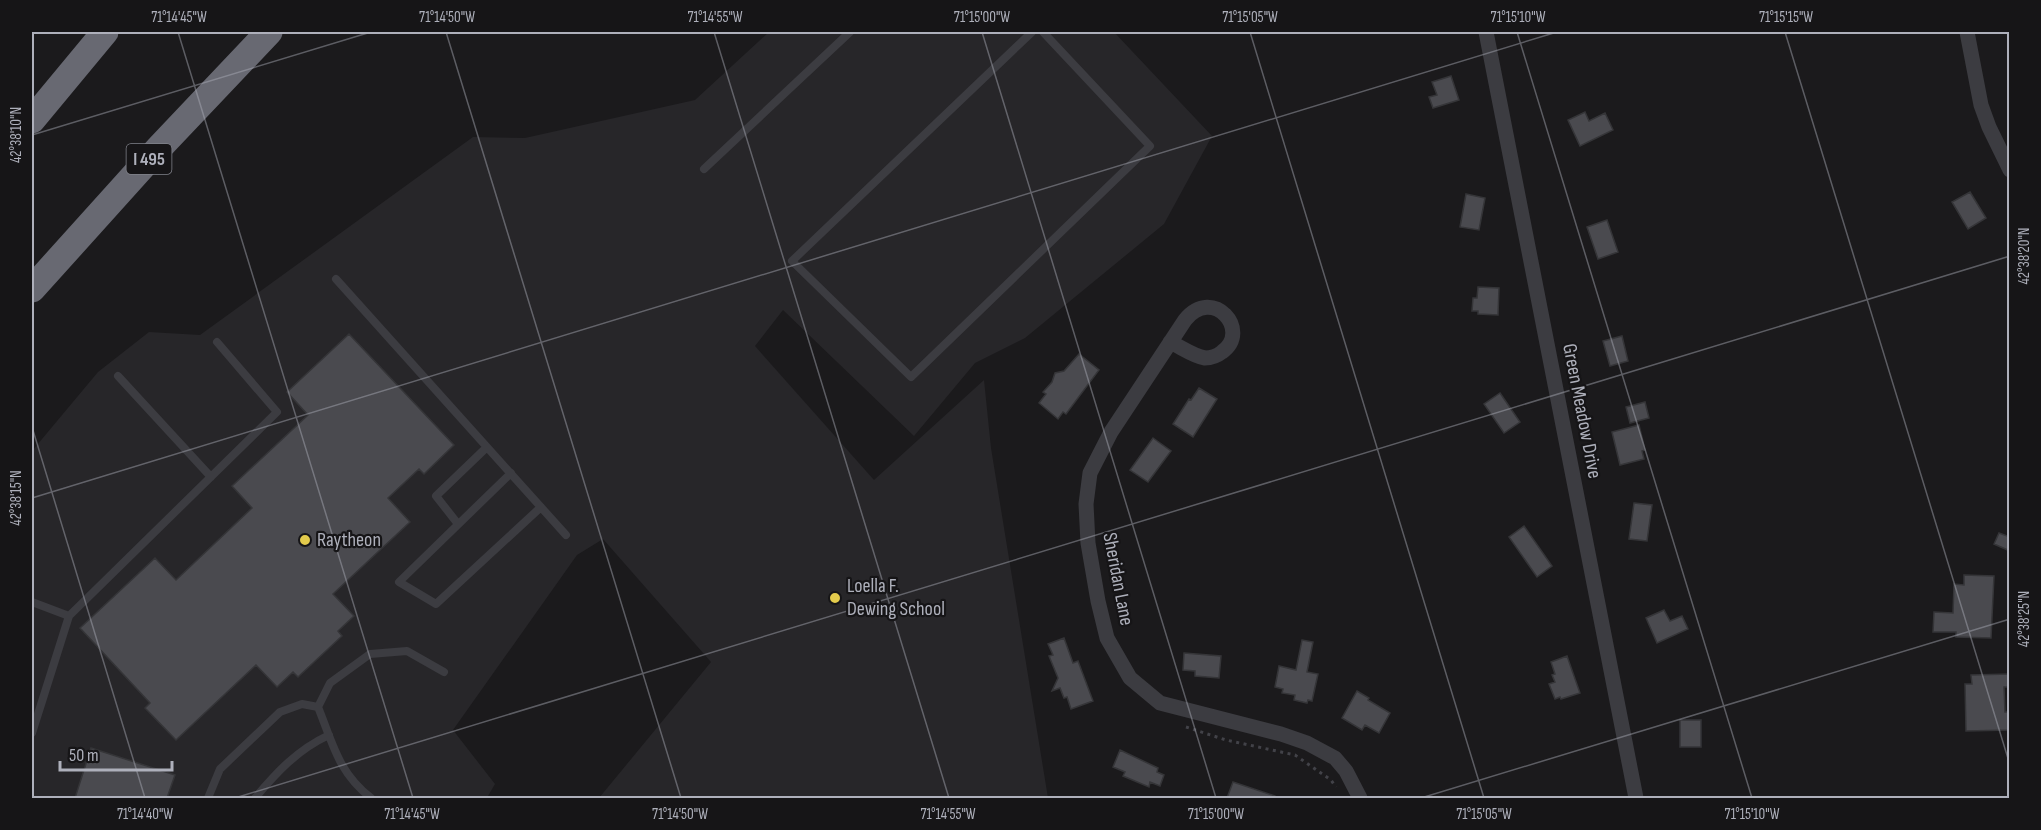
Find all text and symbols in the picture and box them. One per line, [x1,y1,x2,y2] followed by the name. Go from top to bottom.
[151,8,207,27] text: 71°14'45"W
[419,8,475,27] text: 71°14'50"W
[687,8,743,27] text: 71°14'55"W
[954,8,1010,27] text: 71°15'00"W
[1222,8,1278,27] text: 71°15'05"W
[1491,8,1546,27] text: 71°15'10"W
[1759,8,1813,27] text: 71°15'15"W
[7,107,26,163] text: 42°38'10"N
[126,144,172,174] road number: I 495
[2015,227,2034,285] text: 42°38'20"N
[1557,342,1607,480] street label: Green Meadow Drive
[7,470,26,526] text: 42°38'15"N
[317,528,381,552] place label: Raytheon
[1097,531,1139,627] street label: Sheridan Lane
[298,533,312,547] marker: Raytheon
[847,574,945,621] place label: Loella F. Dewing School
[828,591,842,605] marker: Loella F. Dewing School
[2015,591,2034,647] text: 42°38'25"N
[60,734,172,772] scale bar
[69,745,99,766] text: 50 m
[117,805,173,824] text: 71°14'40"W
[384,805,440,824] text: 71°14'45"W
[652,805,708,824] text: 71°14'50"W
[920,805,976,824] text: 71°14'55"W
[1188,805,1244,824] text: 71°15'00"W
[1456,805,1512,824] text: 71°15'05"W
[1725,805,1780,824] text: 71°15'10"W

